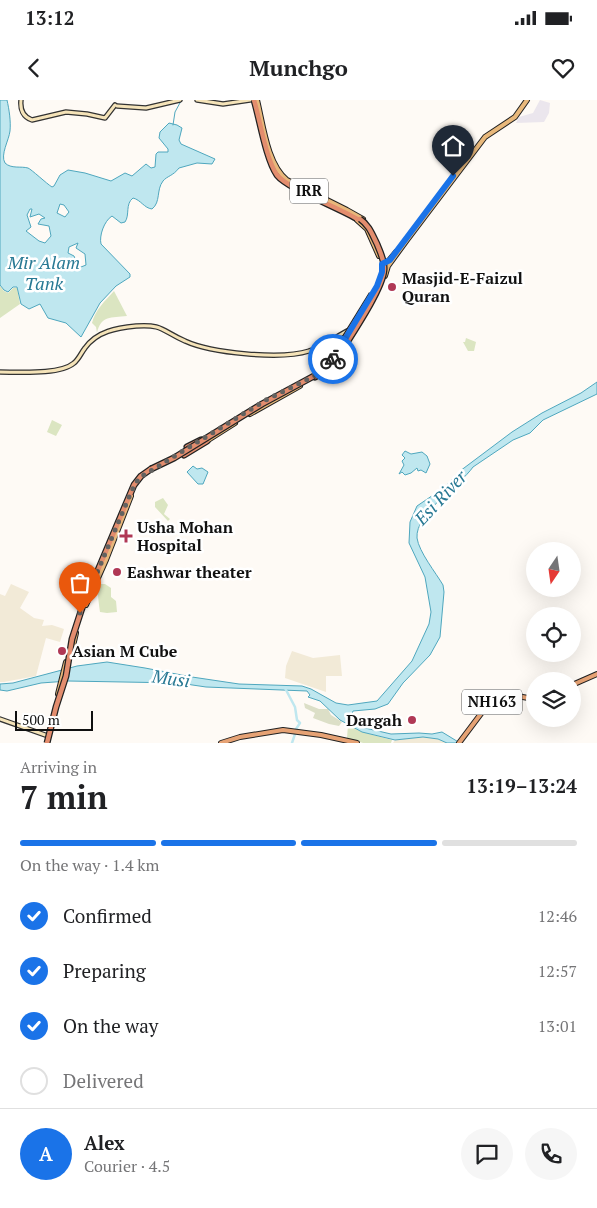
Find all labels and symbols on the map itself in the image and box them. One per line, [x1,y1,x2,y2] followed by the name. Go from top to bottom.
[432,125,474,176] pin
[290,178,328,204] road number: IRR
[7,250,80,295] water label: Mir Alam Tank
[402,267,523,307] place label: Masjid-E-Faizul Quran
[386,281,398,293] marker: Masjid-E-Faizul Quran
[308,334,358,384] courier
[408,464,472,531] water label: Esi River
[137,516,234,556] place label: Usha Mohan Hospital
[119,529,133,543] marker: Usha Mohan Hospital
[526,542,581,598] north arrow
[127,561,252,583] place label: Eashwar theater
[59,562,101,613] pin
[111,566,123,578] marker: Eashwar theater
[72,640,178,662] place label: Asian M Cube
[56,645,68,657] marker: Asian M Cube
[150,663,191,693] water label: Musi
[462,690,522,714] road number: NH163
[15,708,92,731] scale bar
[346,709,403,731] place label: Dargah
[406,714,418,726] marker: Dargah

